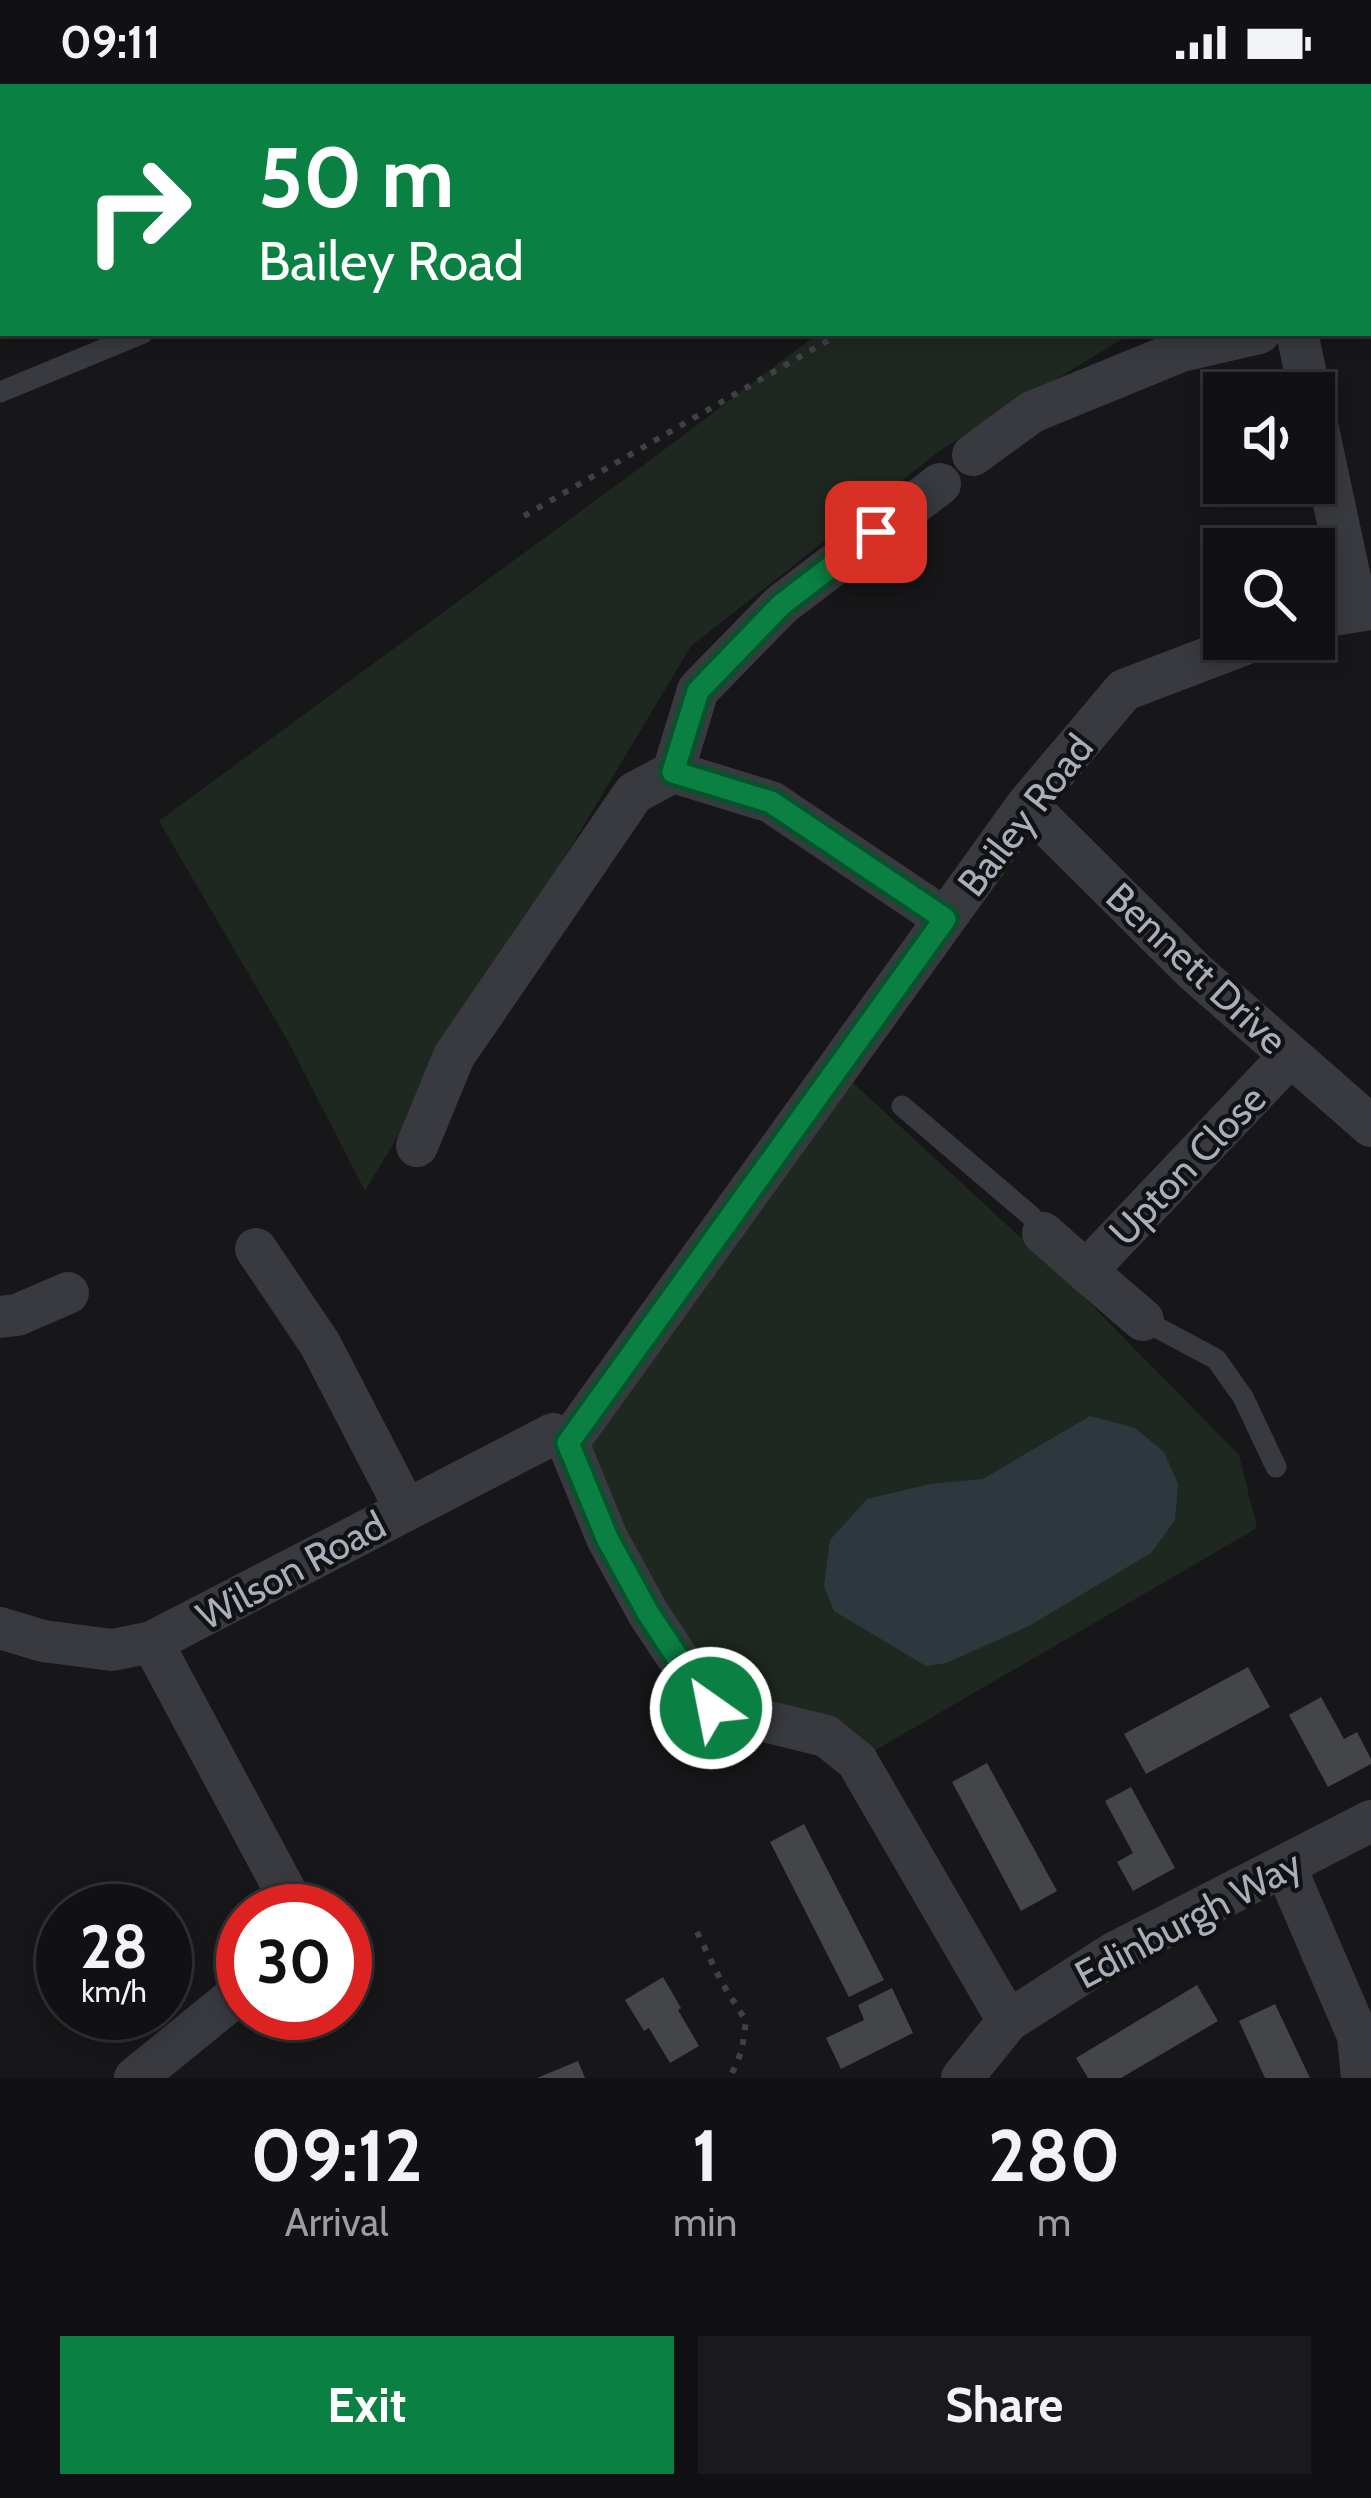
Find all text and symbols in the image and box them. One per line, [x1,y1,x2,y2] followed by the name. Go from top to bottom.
[60,15,160,69] text: 09:11
[258,126,454,228] text: 50 m
[60,132,216,288] icon: right
[258,228,524,294] text: Bailey Road
[1203,372,1335,660] map controls
[1203,372,1335,504] button: sound
[825,481,927,583] pin
[843,499,909,565] icon: arrive
[1203,528,1335,660] button: search
[947,725,1103,905] street label: Bailey Road
[1097,872,1297,1064] street label: Bennett Drive
[1099,1075,1275,1255] street label: Upton Close
[188,1500,394,1640] street label: Wilson Road
[648,1645,774,1771] position arrow
[1067,1839,1310,1999] street label: Edinburgh Way
[216,1884,372,2040] speed limit sign: 30
[80,1910,148,1983] text: 28
[81,1973,147,2010] text: km/h
[251,2112,423,2199] text: 09:12
[692,2112,719,2199] text: 1
[988,2112,1120,2199] text: 280
[285,2198,388,2246] text: Arrival
[673,2198,737,2246] text: min
[1037,2198,1071,2246] text: m
[60,2336,674,2474] button: Exit
[698,2336,1311,2474] button: Share

